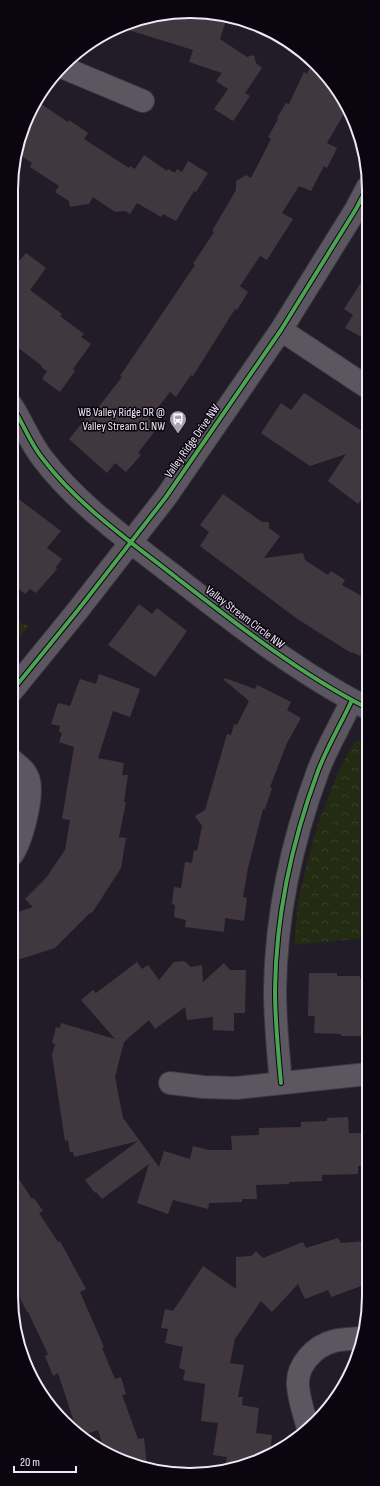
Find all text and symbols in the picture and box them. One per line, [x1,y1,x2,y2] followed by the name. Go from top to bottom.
[161,401,223,481] street label: Valley Ridge Drive NW
[78,405,165,434] place label: WB Valley Ridge DR @ Valley Stream CL NW
[168,409,188,434] bus stop icon: WB Valley Ridge DR @ Valley Stream CL NW
[202,583,287,652] street label: Valley Stream Circle NW
[14,1448,76,1474] scale bar
[20,1455,40,1470] text: 20 m

